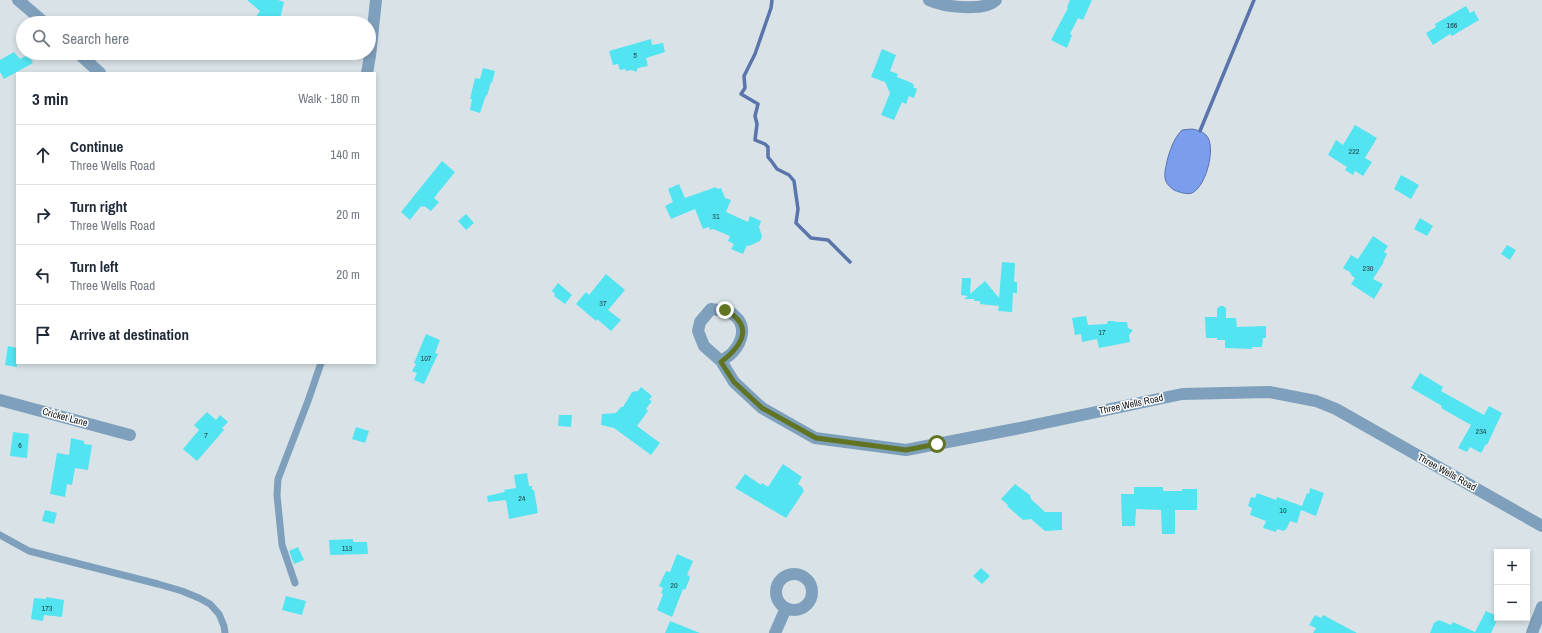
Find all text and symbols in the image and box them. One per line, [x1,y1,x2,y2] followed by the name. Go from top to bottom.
[16,16,376,60] search box
[1447,20,1458,30] house number: 166
[30,27,52,49] icon: search
[62,28,129,49] text: Search here
[633,50,637,60] house number: 5
[32,87,68,110] text: 3 min
[298,90,360,107] text: Walk · 180 m
[70,136,123,157] text: Continue
[32,144,54,166] icon: ahead
[330,146,360,163] text: 140 m
[1349,146,1360,156] house number: 222
[70,157,155,174] text: Three Wells Road
[70,196,127,217] text: Turn right
[32,204,54,226] icon: right
[336,206,360,223] text: 20 m
[712,211,720,221] house number: 31
[70,217,155,234] text: Three Wells Road
[70,256,118,277] text: Turn left
[1363,263,1374,273] house number: 230
[32,264,54,286] icon: left
[336,266,360,283] text: 20 m
[70,277,155,294] text: Three Wells Road
[599,298,607,308] house number: 37
[716,301,734,319] route end
[32,324,54,346] icon: arrive
[70,324,189,345] text: Arrive at destination
[1098,327,1106,337] house number: 17
[421,353,432,363] house number: 107
[1098,391,1164,417] street label: Three Wells Road
[41,405,90,429] street label: Cricket Lane
[1476,426,1487,436] house number: 234
[204,430,208,440] house number: 7
[928,435,946,453] route start
[18,440,22,450] house number: 6
[1415,450,1479,494] street label: Three Wells Road
[518,493,526,503] house number: 24
[1279,505,1287,515] house number: 10
[342,543,353,553] house number: 113
[1494,549,1530,621] map controls
[1494,549,1530,585] button: +
[670,580,678,590] house number: 20
[1494,585,1530,621] button: −
[42,603,53,613] house number: 173

